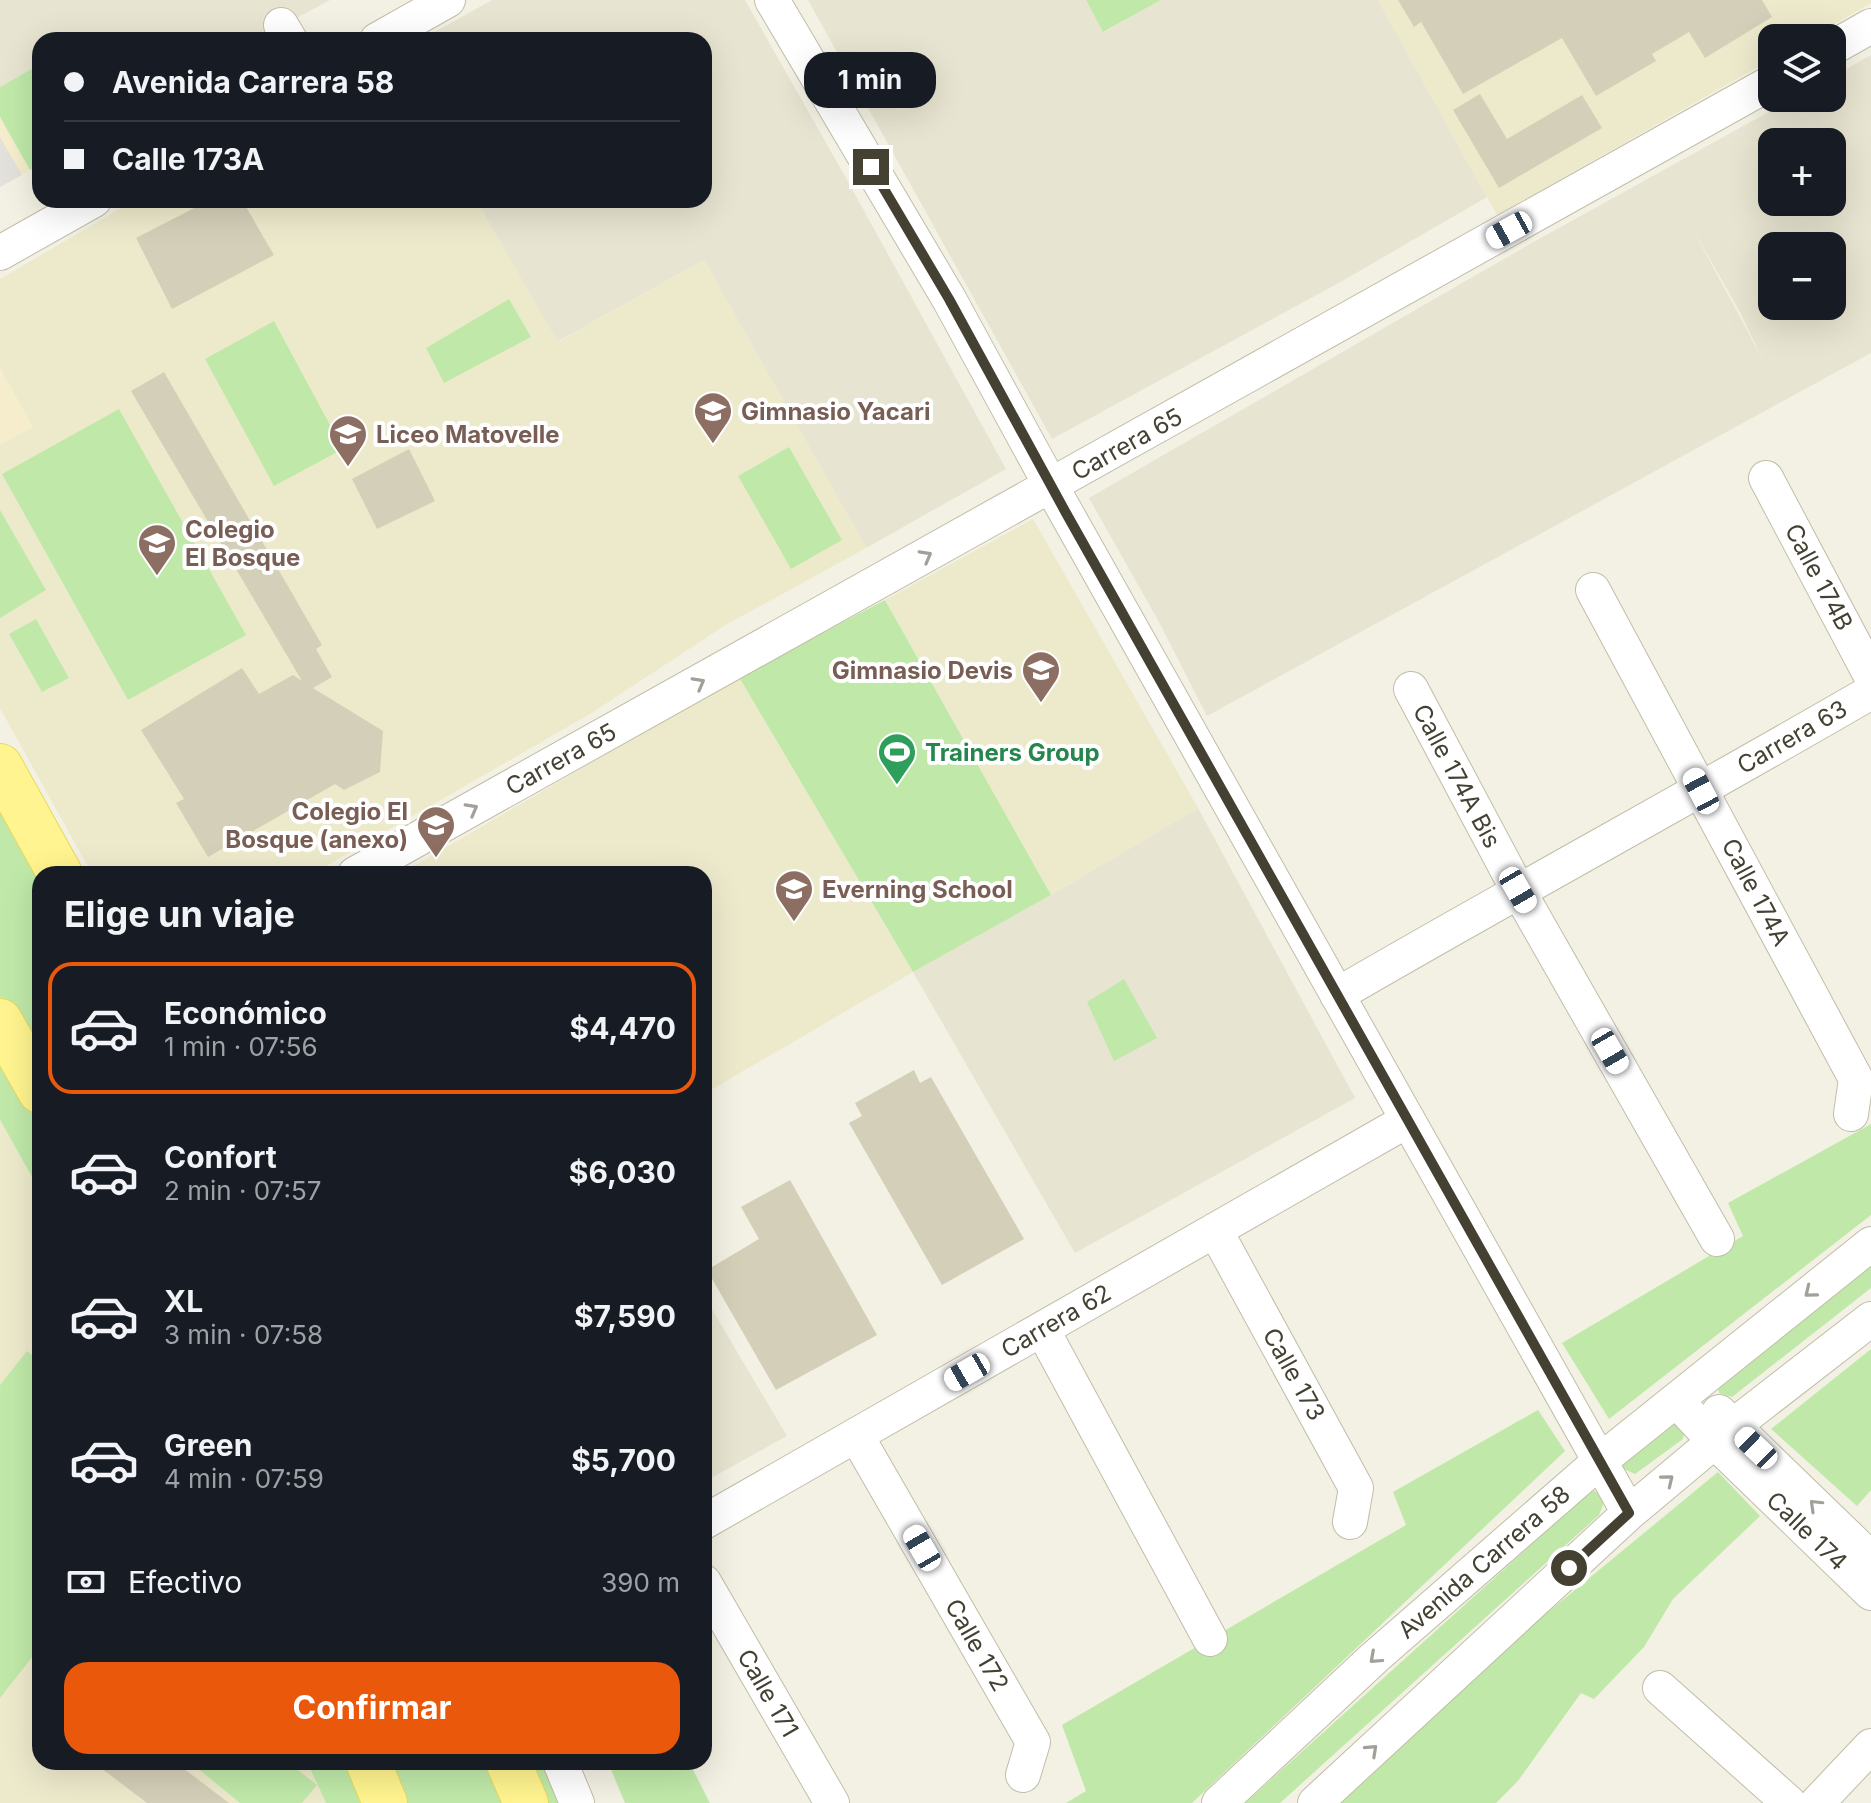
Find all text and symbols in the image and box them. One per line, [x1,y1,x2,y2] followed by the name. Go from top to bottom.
[1758,24,1846,320] map controls
[1758,24,1846,112] button: layers
[805,51,937,107] callout: 1 min
[112,64,394,100] text: Avenida Carrera 58
[838,64,902,95] text: 1 min
[1758,128,1846,216] button: +
[112,141,265,177] text: Calle 173A
[853,149,889,185] route end
[1482,208,1536,252] car
[1758,232,1846,320] button: −
[692,390,734,445] school or university icon: Gimnasio Yacari
[741,397,930,426] place label: Gimnasio Yacari
[1067,402,1187,486] street label: Carrera 65
[327,413,369,468] school or university icon: Liceo Matovelle
[376,420,560,449] place label: Liceo Matovelle
[185,515,300,572] place label: Colegio El Bosque
[1779,519,1859,635] street label: Calle 174B
[136,522,178,577] school or university icon: Colegio El Bosque
[917,550,932,566] one-way arrow
[1020,649,1062,704] school or university icon: Gimnasio Devis
[832,656,1013,685] place label: Gimnasio Devis
[691,677,705,692] one-way arrow
[1732,694,1852,780] street label: Carrera 63
[1407,699,1507,853] street label: Calle 174A Bis
[501,717,621,801] street label: Carrera 65
[876,731,918,786] sports icon: Trainers Group
[925,738,1100,767] place label: Trainers Group
[1679,764,1723,818] car
[225,797,408,854] place label: Colegio El Bosque (anexo)
[463,803,477,819] one-way arrow
[415,804,457,859] school or university icon: Colegio El Bosque (anexo)
[1716,833,1796,951] street label: Calle 174A
[1496,863,1540,917] car
[773,868,815,923] school or university icon: Everning School
[822,875,1013,904] place label: Everning School
[64,892,295,936] text: Elige un viaje
[68,992,140,1064] icon: car
[164,995,327,1031] text: Económico
[570,1010,676,1046] text: $4,470
[1588,1024,1632,1078] car
[164,1031,318,1062] text: 1 min · 07:56
[68,1136,140,1208] icon: car
[164,1139,277,1175] text: Confort
[569,1154,676,1190] text: $6,030
[164,1175,321,1206] text: 2 min · 07:57
[996,1278,1116,1364] street label: Carrera 62
[68,1280,140,1352] icon: car
[1805,1282,1819,1297] one-way arrow
[164,1283,203,1319] text: XL
[574,1298,676,1334] text: $7,590
[164,1319,323,1350] text: 3 min · 07:58
[1257,1323,1331,1425] street label: Calle 173
[940,1350,994,1394] car
[1730,1423,1782,1473] car
[68,1424,140,1496] icon: car
[164,1427,252,1463] text: Green
[571,1442,676,1478] text: $5,700
[164,1463,324,1494] text: 4 min · 07:59
[1659,1476,1674,1490] one-way arrow
[1392,1479,1576,1645] street label: Avenida Carrera 58
[1761,1486,1853,1576] street label: Calle 174
[1810,1500,1824,1514] one-way arrow
[900,1521,944,1575] car
[1551,1550,1587,1586] route start
[64,1560,108,1604] icon: cash
[128,1564,242,1600] text: Efectivo
[601,1567,680,1598] text: 390 m
[939,1594,1015,1696] street label: Calle 172
[731,1644,805,1742] street label: Calle 171
[1370,1648,1385,1662] one-way arrow
[64,1662,680,1754] button: Confirmar
[1363,1745,1378,1759] one-way arrow

